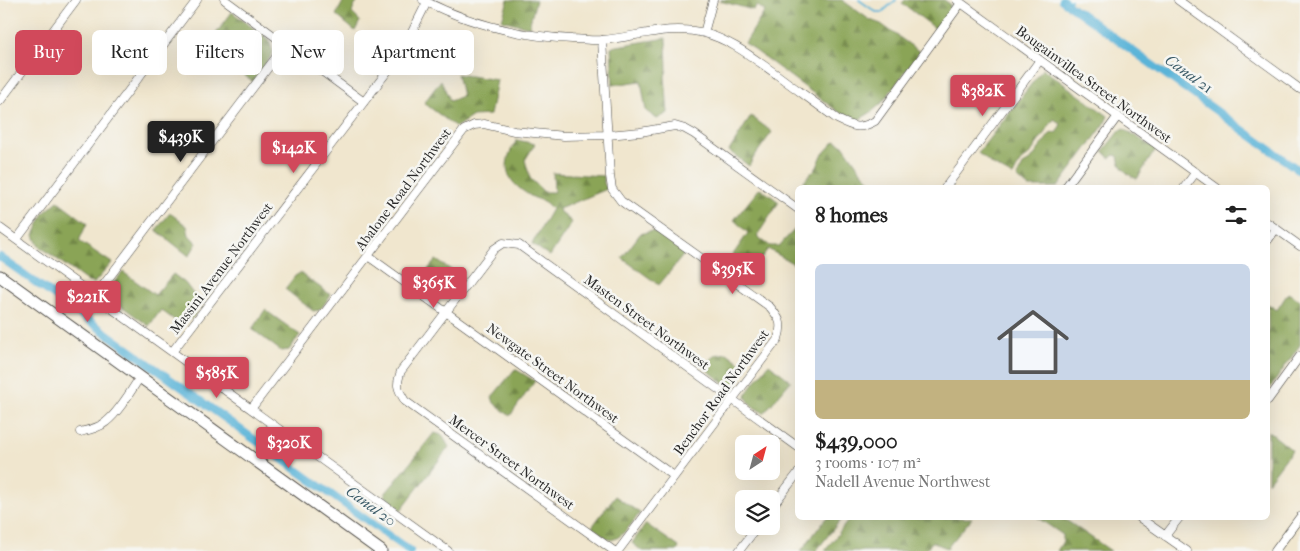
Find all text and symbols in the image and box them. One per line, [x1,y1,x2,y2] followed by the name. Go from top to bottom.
[1013,22,1175,147] street label: Bougainvillea Street Northwest
[15,30,82,75] chip: Buy
[92,30,167,75] chip: Rent
[177,30,262,75] chip: Filters
[272,30,344,75] chip: New
[354,30,474,75] chip: Apartment
[1162,51,1216,97] water label: Canal 21
[948,74,1018,117] pin: $382K
[961,81,1005,100] text: $382K
[146,120,216,163] pin: $439K
[351,125,455,255] street label: Abalone Road Northwest
[159,127,203,146] text: $439K
[259,132,329,174] pin: $142K
[272,138,316,157] text: $142K
[166,199,276,337] street label: Massini Avenue Northwest
[1222,201,1250,229] icon: filters
[815,203,888,227] text: 8 homes
[698,252,768,295] pin: $395K
[712,259,754,278] text: $395K
[399,266,469,309] pin: $365K
[581,271,713,374] street label: Masten Street Northwest
[413,273,455,292] text: $365K
[53,280,123,323] pin: $221K
[67,287,109,306] text: $221K
[988,297,1078,387] icon: home
[483,320,622,427] street label: Newgate Street Northwest
[670,326,773,459] street label: Benchor Road Northwest
[182,356,252,399] pin: $585K
[196,363,238,382] text: $585K
[446,411,578,514] street label: Mercer Street Northwest
[254,426,324,469] pin: $320K
[815,429,898,453] text: $439,000
[267,433,311,452] text: $320K
[735,435,780,480] north arrow
[735,435,780,535] map controls
[815,453,921,472] text: 3 rooms · 107 m²
[815,472,990,491] text: Nadell Avenue Northwest
[343,482,399,530] water label: Canal 20
[735,490,780,535] button: layers

